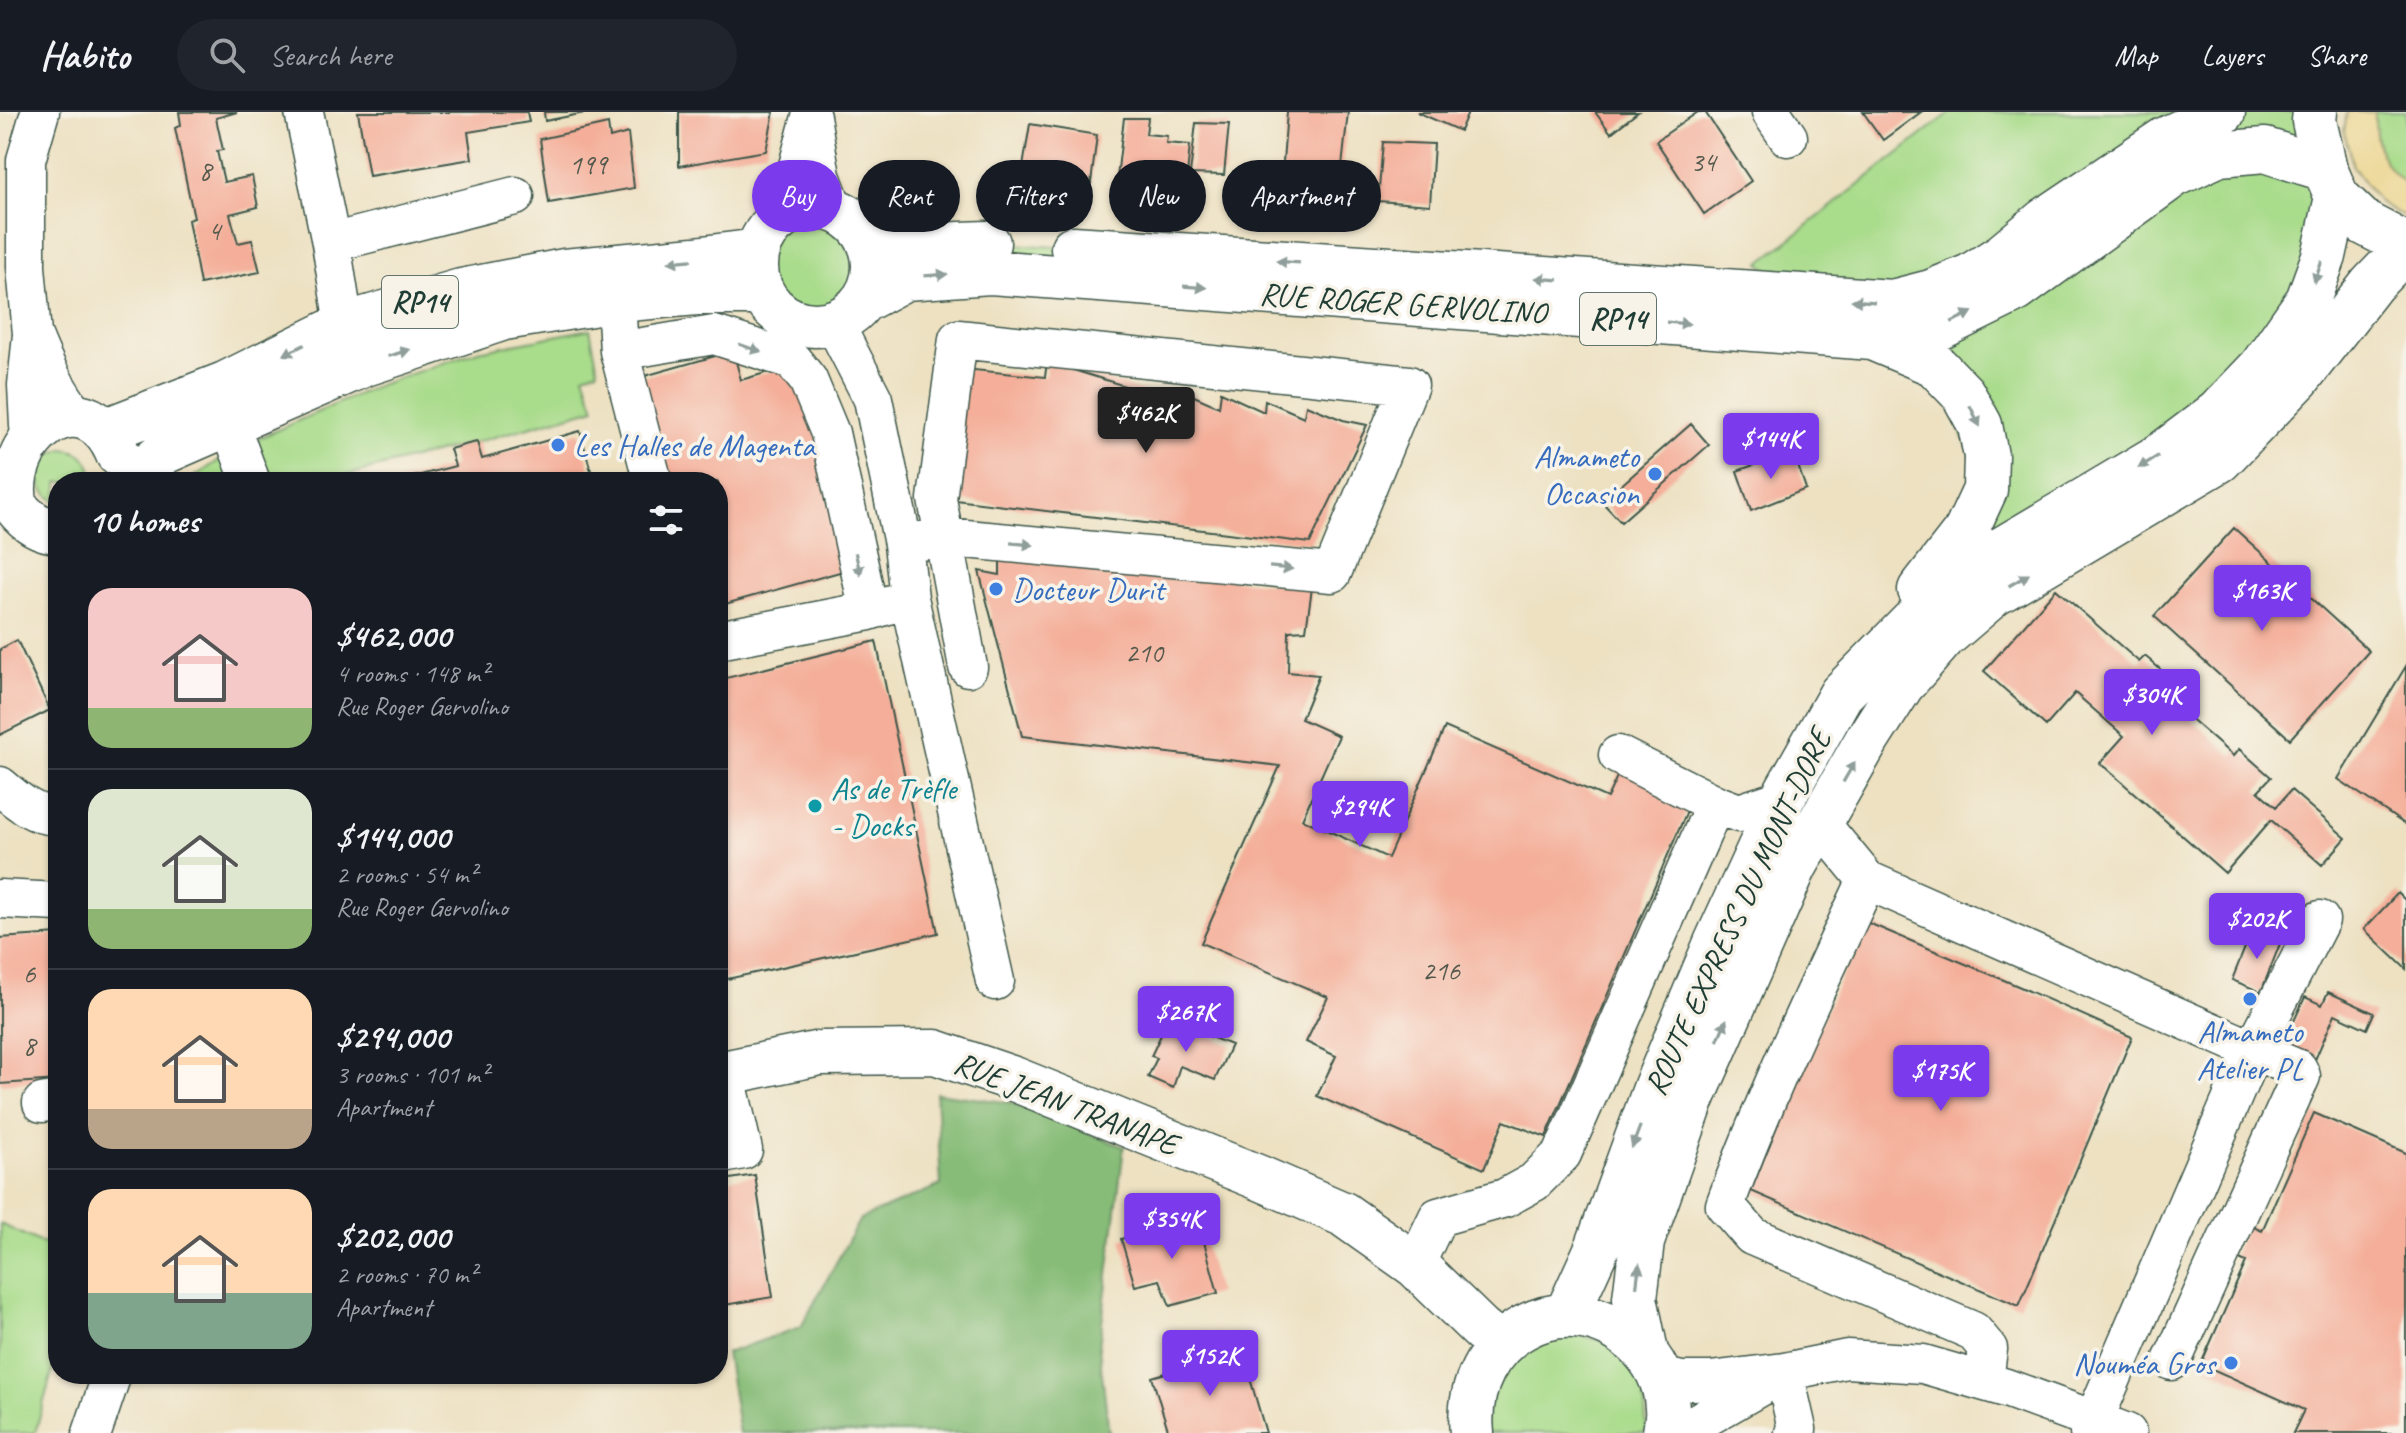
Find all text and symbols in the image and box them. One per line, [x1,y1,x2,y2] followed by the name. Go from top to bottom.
[177,19,737,91] search box
[40,32,129,79] text: Habito
[205,33,249,77] icon: search
[269,36,392,74] text: Search here
[2115,38,2158,73] text: Map
[2202,38,2263,73] text: Layers
[2307,38,2366,73] text: Share
[1690,144,1718,179] house number: 34
[569,147,609,182] house number: 199
[199,153,214,188] house number: 8
[752,160,842,232] chip: Buy
[858,160,960,232] chip: Rent
[976,160,1093,232] chip: Filters
[1109,160,1206,232] chip: New
[1222,160,1381,232] chip: Apartment
[208,213,223,248] house number: 4
[667,254,692,267] one-way arrow
[1275,255,1300,268] one-way arrow
[2311,260,2324,284] one-way arrow
[924,269,949,282] one-way arrow
[1258,273,1551,334] street label: RUE ROGER GERVOLINO
[1534,273,1559,286] one-way arrow
[382,276,458,328] road number: RP14
[1183,281,1208,294] one-way arrow
[1580,293,1656,345] road number: RP14
[1850,294,1875,307] one-way arrow
[1950,310,1973,324] one-way arrow
[1666,317,1691,330] one-way arrow
[738,342,762,354] one-way arrow
[282,343,305,357] one-way arrow
[387,346,411,358] one-way arrow
[1090,387,1202,455] pin: $462K
[1116,396,1176,429] text: $462K
[1968,404,1982,427] one-way arrow
[1715,413,1827,481] pin: $144K
[1741,422,1801,455] text: $144K
[574,425,817,466] place label: Les Halles de Magenta
[549,436,567,454] marker: Les Halles de Magenta
[1534,436,1641,514] place label: Almameto Occasion
[2137,455,2159,469] one-way arrow
[1646,465,1664,483] marker: Almameto Occasion
[644,498,688,542] icon: filters
[88,499,199,542] text: 10 homes
[1010,538,1035,551] one-way arrow
[852,551,865,576] one-way arrow
[1269,562,1294,575] one-way arrow
[2206,565,2318,633] pin: $163K
[1012,569,1167,610] place label: Docteur Durit
[2008,573,2030,587] one-way arrow
[2232,574,2292,607] text: $163K
[987,580,1005,598] marker: Docteur Durit
[336,614,451,657] text: $462,000
[152,620,248,716] icon: home
[1125,635,1165,670] house number: 210
[336,657,488,690] text: 4 rooms · 148 m²
[2096,669,2208,737] pin: $304K
[2122,678,2182,711] text: $304K
[336,690,508,723] text: Rue Roger Gervolino
[1635,719,1842,1102] street label: ROUTE EXPRESS DU MONT-DORE
[1842,761,1856,783] one-way arrow
[831,768,959,846] place label: As de Trèfle - Docks
[1304,781,1416,849] pin: $294K
[1330,790,1390,823] text: $294K
[806,797,824,815] marker: As de Trèfle - Docks
[336,815,450,858] text: $144,000
[152,821,248,917] icon: home
[336,858,477,891] text: 2 rooms · 54 m²
[336,891,508,924] text: Rue Roger Gervolino
[2201,893,2313,961] pin: $202K
[2227,902,2287,935] text: $202K
[1422,953,1461,988] house number: 216
[23,956,37,991] house number: 6
[1130,986,1242,1054] pin: $267K
[2241,990,2259,1008] marker: Almameto Atelier PL
[1156,995,1216,1028] text: $267K
[2197,1011,2304,1089] place label: Almameto Atelier PL
[336,1015,449,1058] text: $294,000
[1716,1018,1729,1042] one-way arrow
[152,1021,248,1117] icon: home
[23,1028,38,1063] house number: 8
[948,1042,1187,1166] street label: RUE JEAN TRANAPE
[1885,1045,1997,1113] pin: $175K
[1911,1054,1971,1087] text: $175K
[336,1058,488,1091] text: 3 rooms · 101 m²
[336,1091,432,1124] text: Apartment
[1629,1125,1642,1149] one-way arrow
[1116,1193,1228,1261] pin: $354K
[1142,1202,1202,1235] text: $354K
[336,1215,450,1258] text: $202,000
[152,1221,248,1317] icon: home
[336,1258,477,1291] text: 2 rooms · 70 m²
[1632,1262,1645,1287] one-way arrow
[336,1291,432,1324] text: Apartment
[1154,1330,1266,1398] pin: $152K
[1180,1339,1240,1372] text: $152K
[2073,1343,2217,1384] place label: Nouméa Gros
[2222,1354,2240,1372] marker: Nouméa Gros

